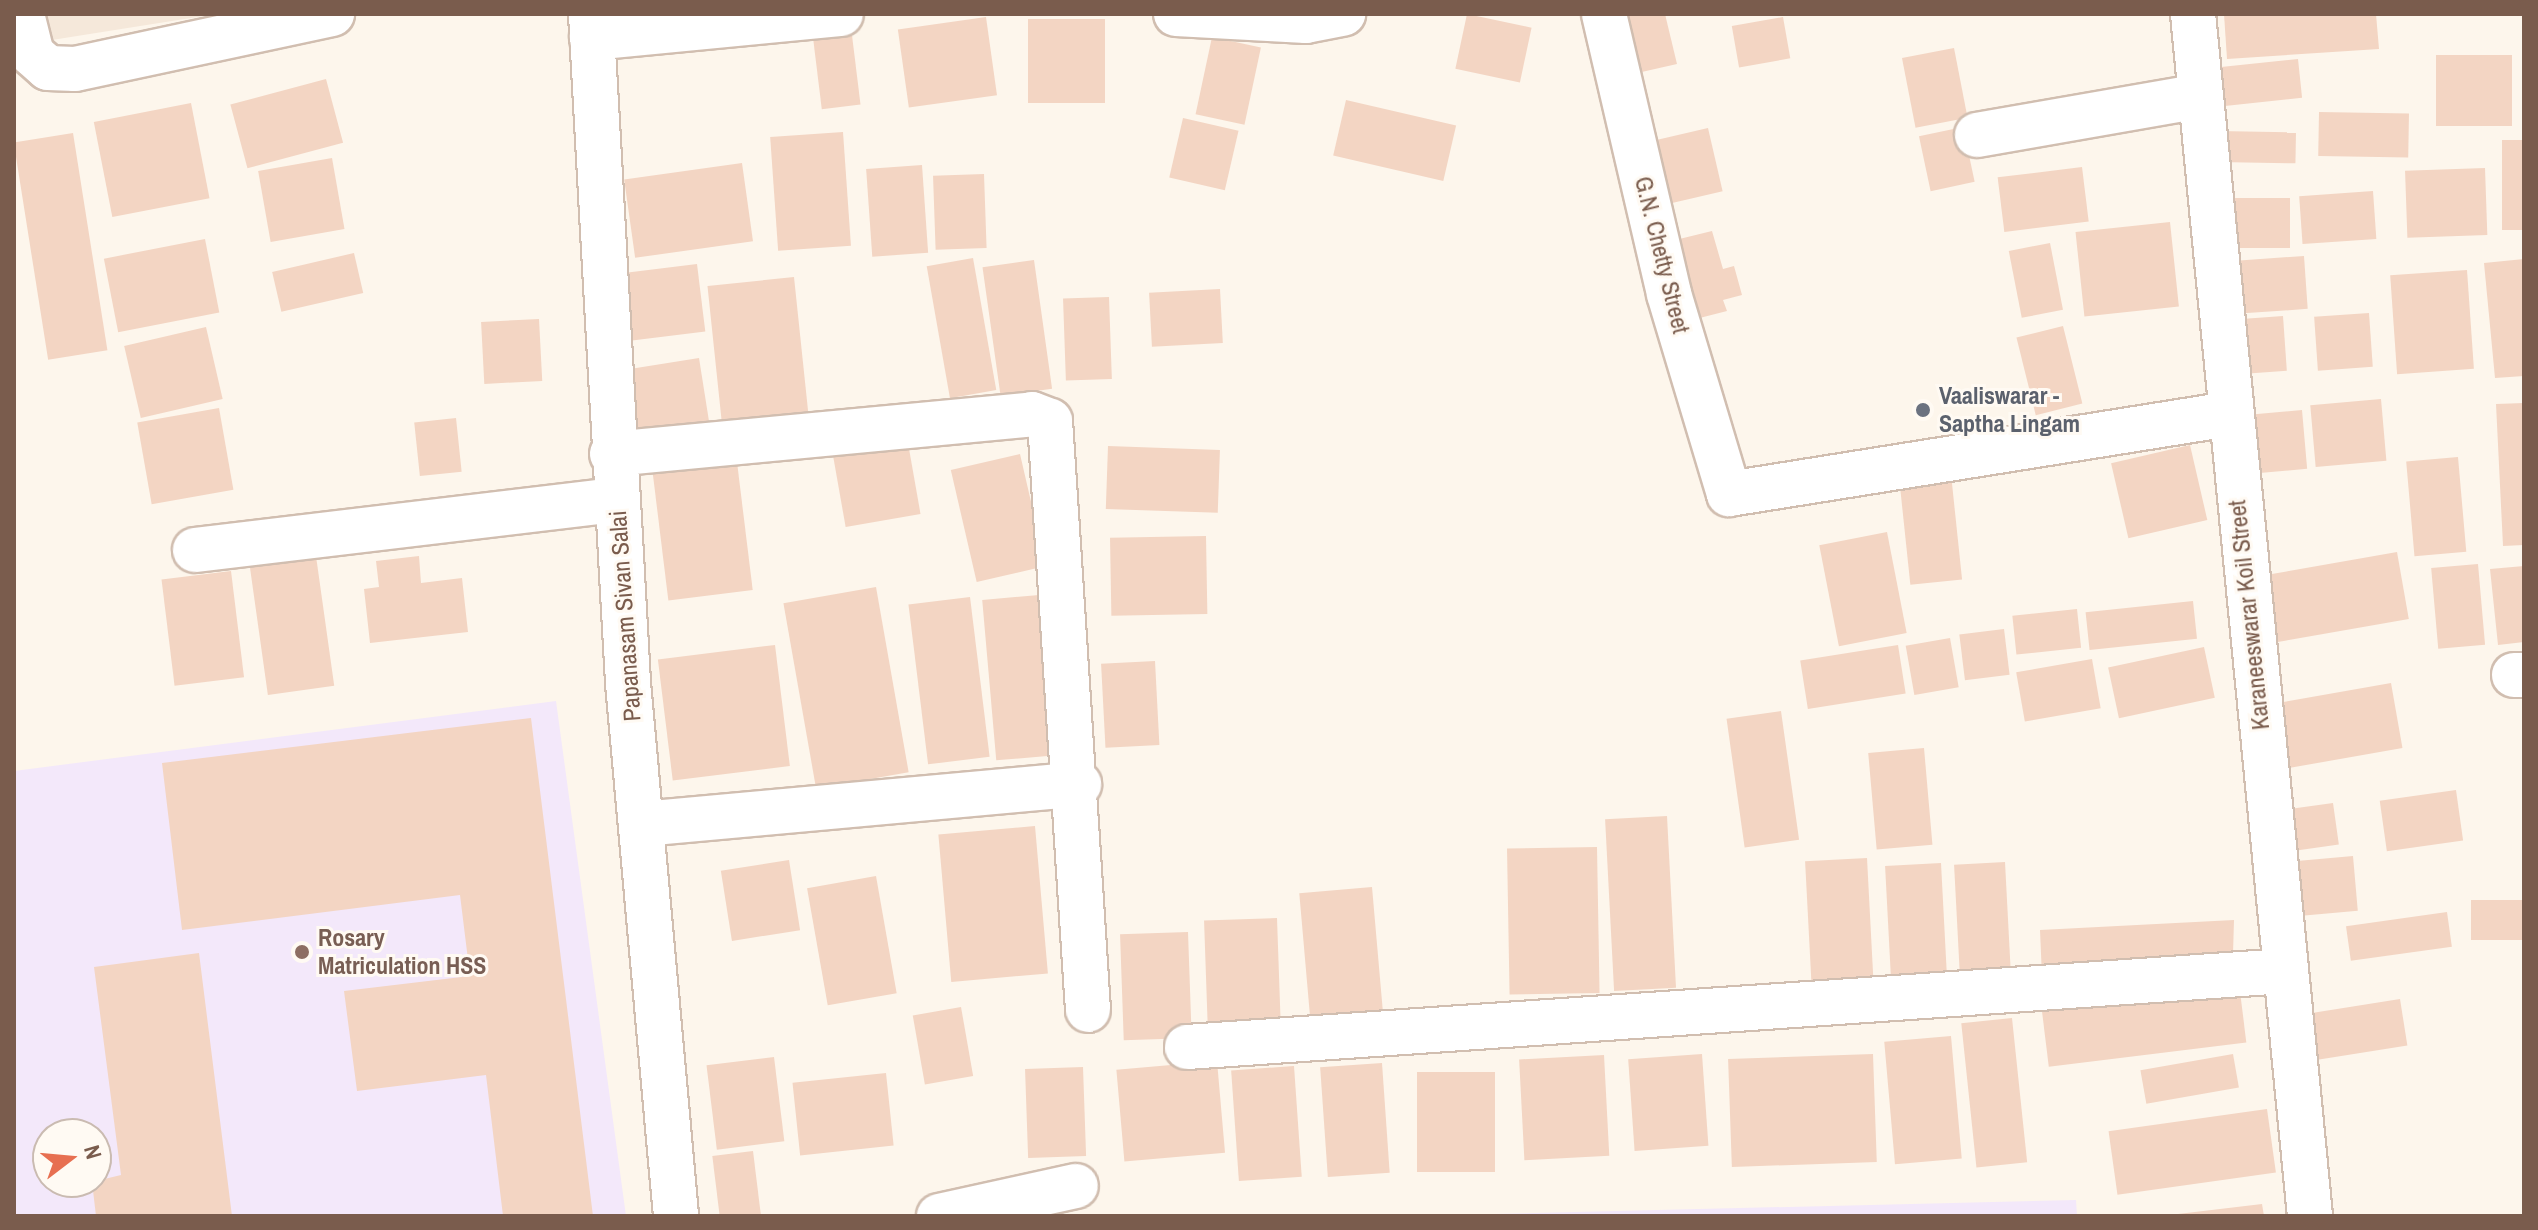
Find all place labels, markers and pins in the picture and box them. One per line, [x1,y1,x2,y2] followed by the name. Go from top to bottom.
[1939,382,2080,438] place label: Vaaliswarar - Saptha Lingam
[1914,401,1932,419] marker: Vaaliswarar - Saptha Lingam
[318,924,486,980] place label: Rosary Matriculation HSS
[293,943,311,961] marker: Rosary Matriculation HSS

